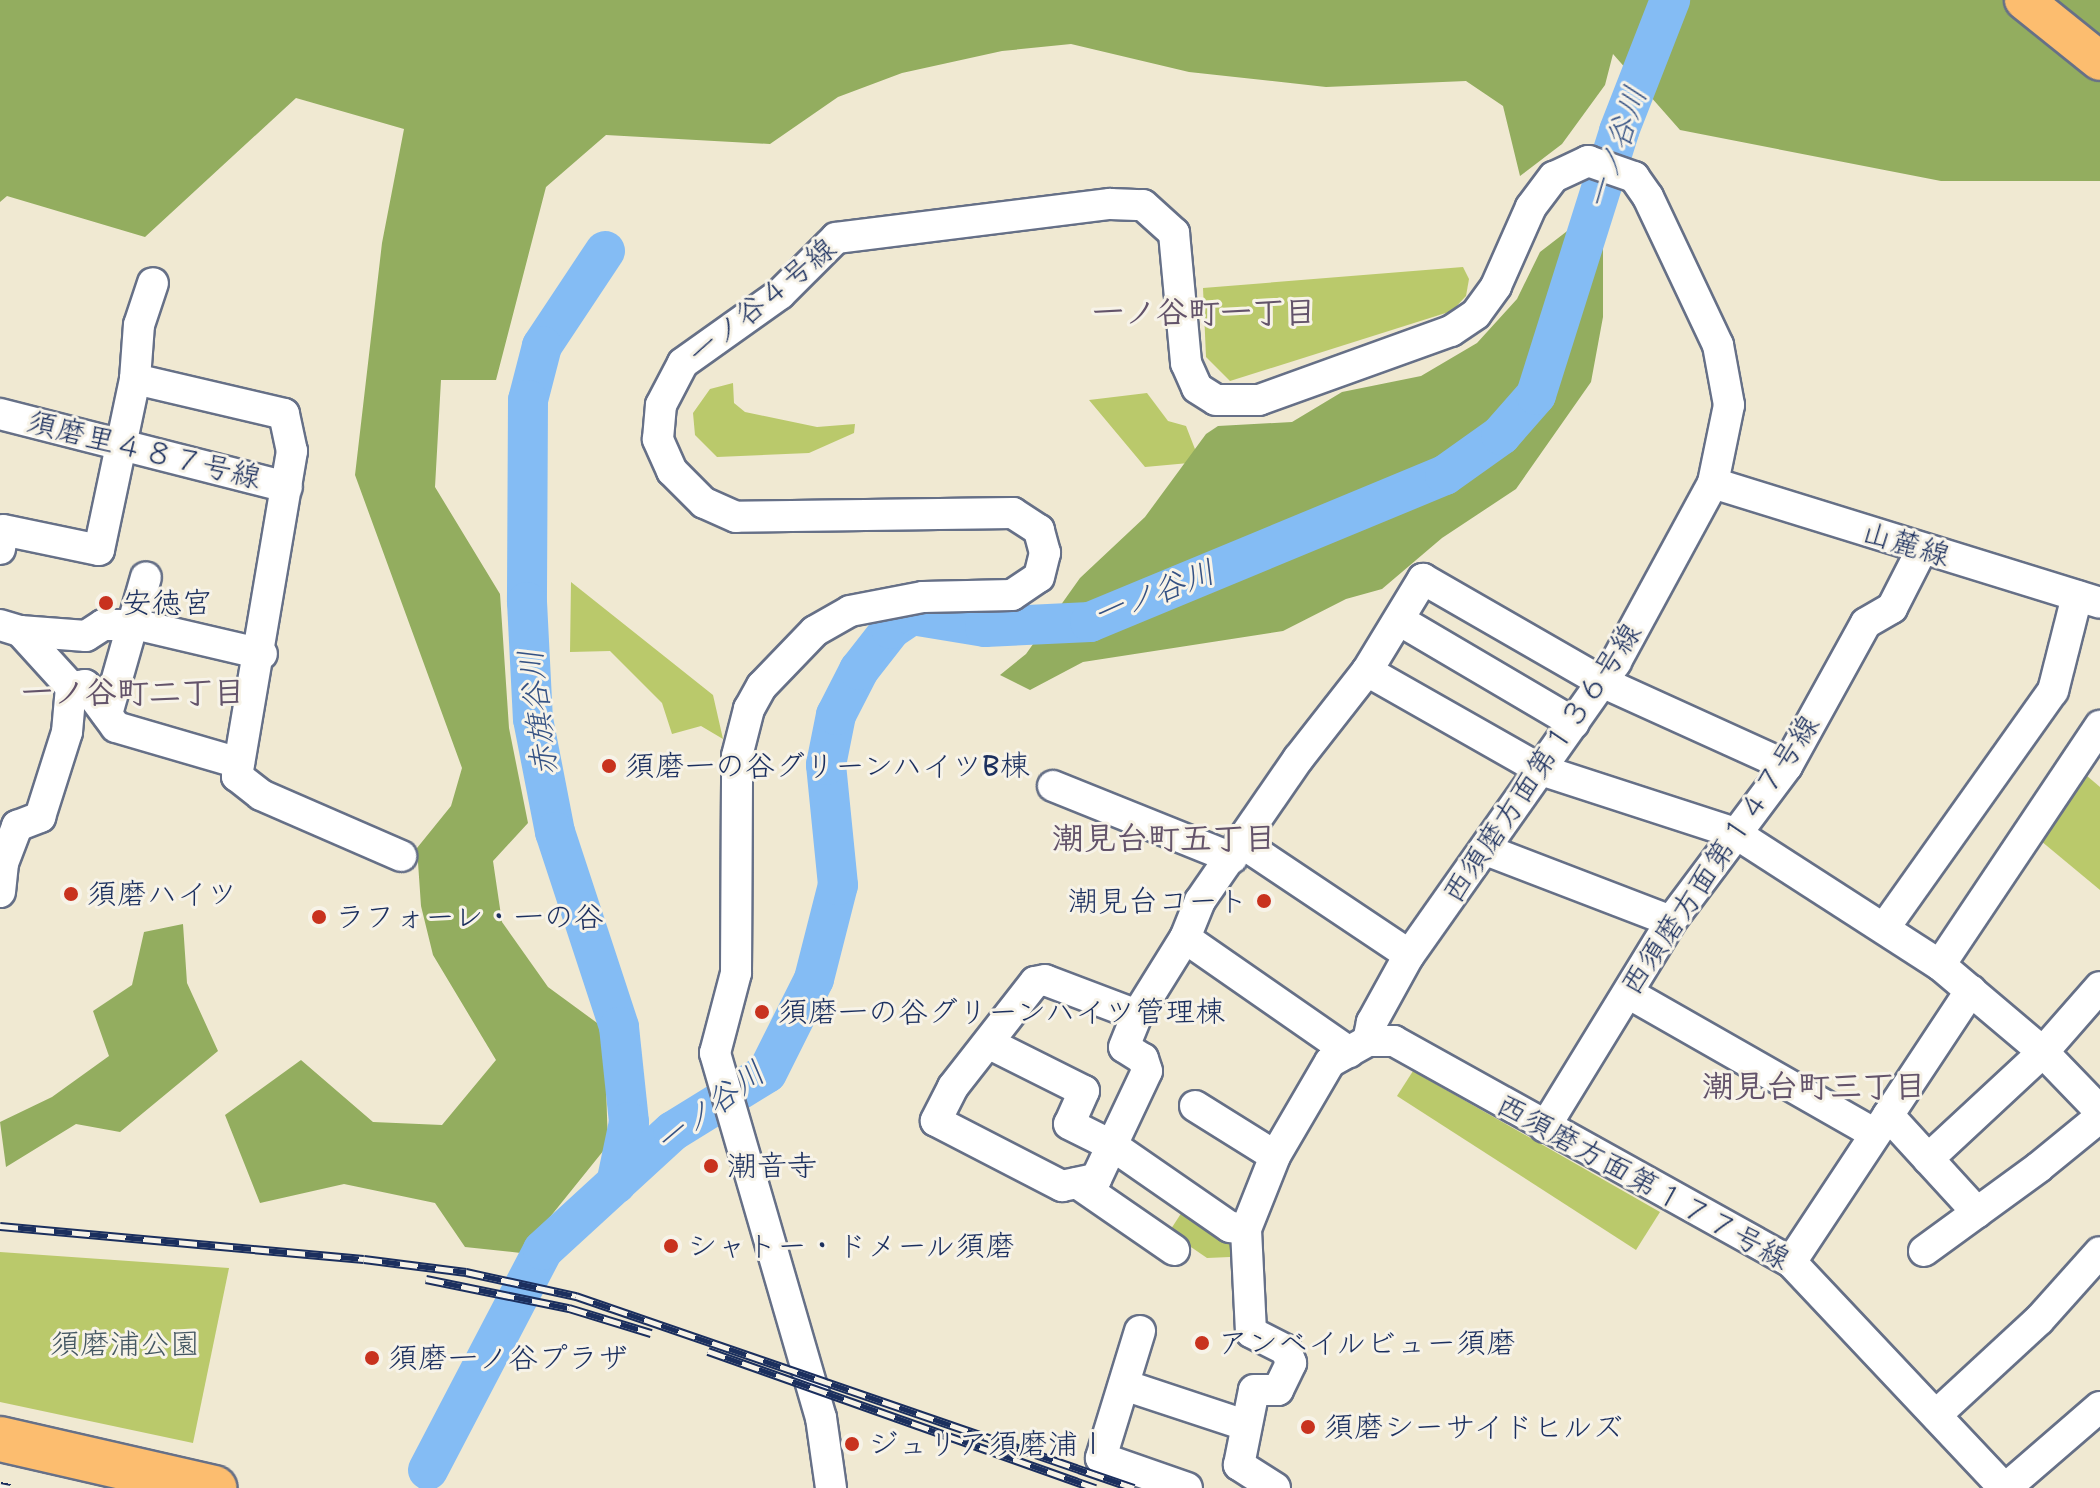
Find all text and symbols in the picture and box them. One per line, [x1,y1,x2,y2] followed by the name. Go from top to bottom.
[1577,81,1655,215] water label: 一ノ谷川
[681,230,843,372] street label: 一ノ谷４号線
[1092,293,1316,331] district label: 一ノ谷町一丁目
[23,404,265,496] street label: 須磨里４８７号線
[1858,514,1954,574] street label: 山麓線
[1087,552,1221,634] water label: 一ノ谷川
[122,585,212,621] place label: 安徳宮
[97,594,115,612] marker: 安徳宮
[1435,616,1649,910] street label: 西須磨方面第１３６号線
[511,647,565,779] water label: 赤旗谷川
[21,673,245,711] district label: 一ノ谷町二丁目
[1613,708,1827,1002] street label: 西須磨方面第１４７号線
[625,748,1033,784] place label: 須磨一の谷グリーンハイツB棟
[600,757,618,775] marker: 須磨一の谷グリーンハイツB棟
[1052,819,1276,857] district label: 潮見台町五丁目
[87,876,237,912] place label: 須磨ハイツ
[1068,883,1248,919] place label: 潮見台コート
[62,885,80,903] marker: 須磨ハイツ
[1255,892,1273,910] marker: 潮見台コート
[335,899,605,935] place label: ラフォーレ・一の谷
[310,908,328,926] marker: ラフォーレ・一の谷
[778,994,1228,1030] place label: 須磨一の谷グリーンハイツ管理棟
[753,1003,771,1021] marker: 須磨一の谷グリーンハイツ管理棟
[647,1053,773,1161] water label: 一ノ谷川
[1702,1067,1926,1105] district label: 潮見台町三丁目
[1490,1086,1796,1278] street label: 西須磨方面第１７７号線
[727,1148,817,1184] place label: 潮音寺
[702,1157,720,1175] marker: 潮音寺
[687,1228,1017,1264] place label: シャトー・ドメール須磨
[662,1237,680,1255] marker: シャトー・ドメール須磨
[1218,1325,1518,1361] place label: アンベイルビュー須磨
[50,1326,200,1362] park label: 須磨浦公園
[1193,1334,1211,1352] marker: アンベイルビュー須磨
[388,1340,628,1376] place label: 須磨一ノ谷プラザ
[363,1349,381,1367] marker: 須磨一ノ谷プラザ
[1324,1409,1624,1445] place label: 須磨シーサイドヒルズ
[1299,1418,1317,1436] marker: 須磨シーサイドヒルズ
[868,1426,1108,1462] place label: ジュリア須磨浦Ⅰ
[843,1435,861,1453] marker: ジュリア須磨浦Ⅰ

